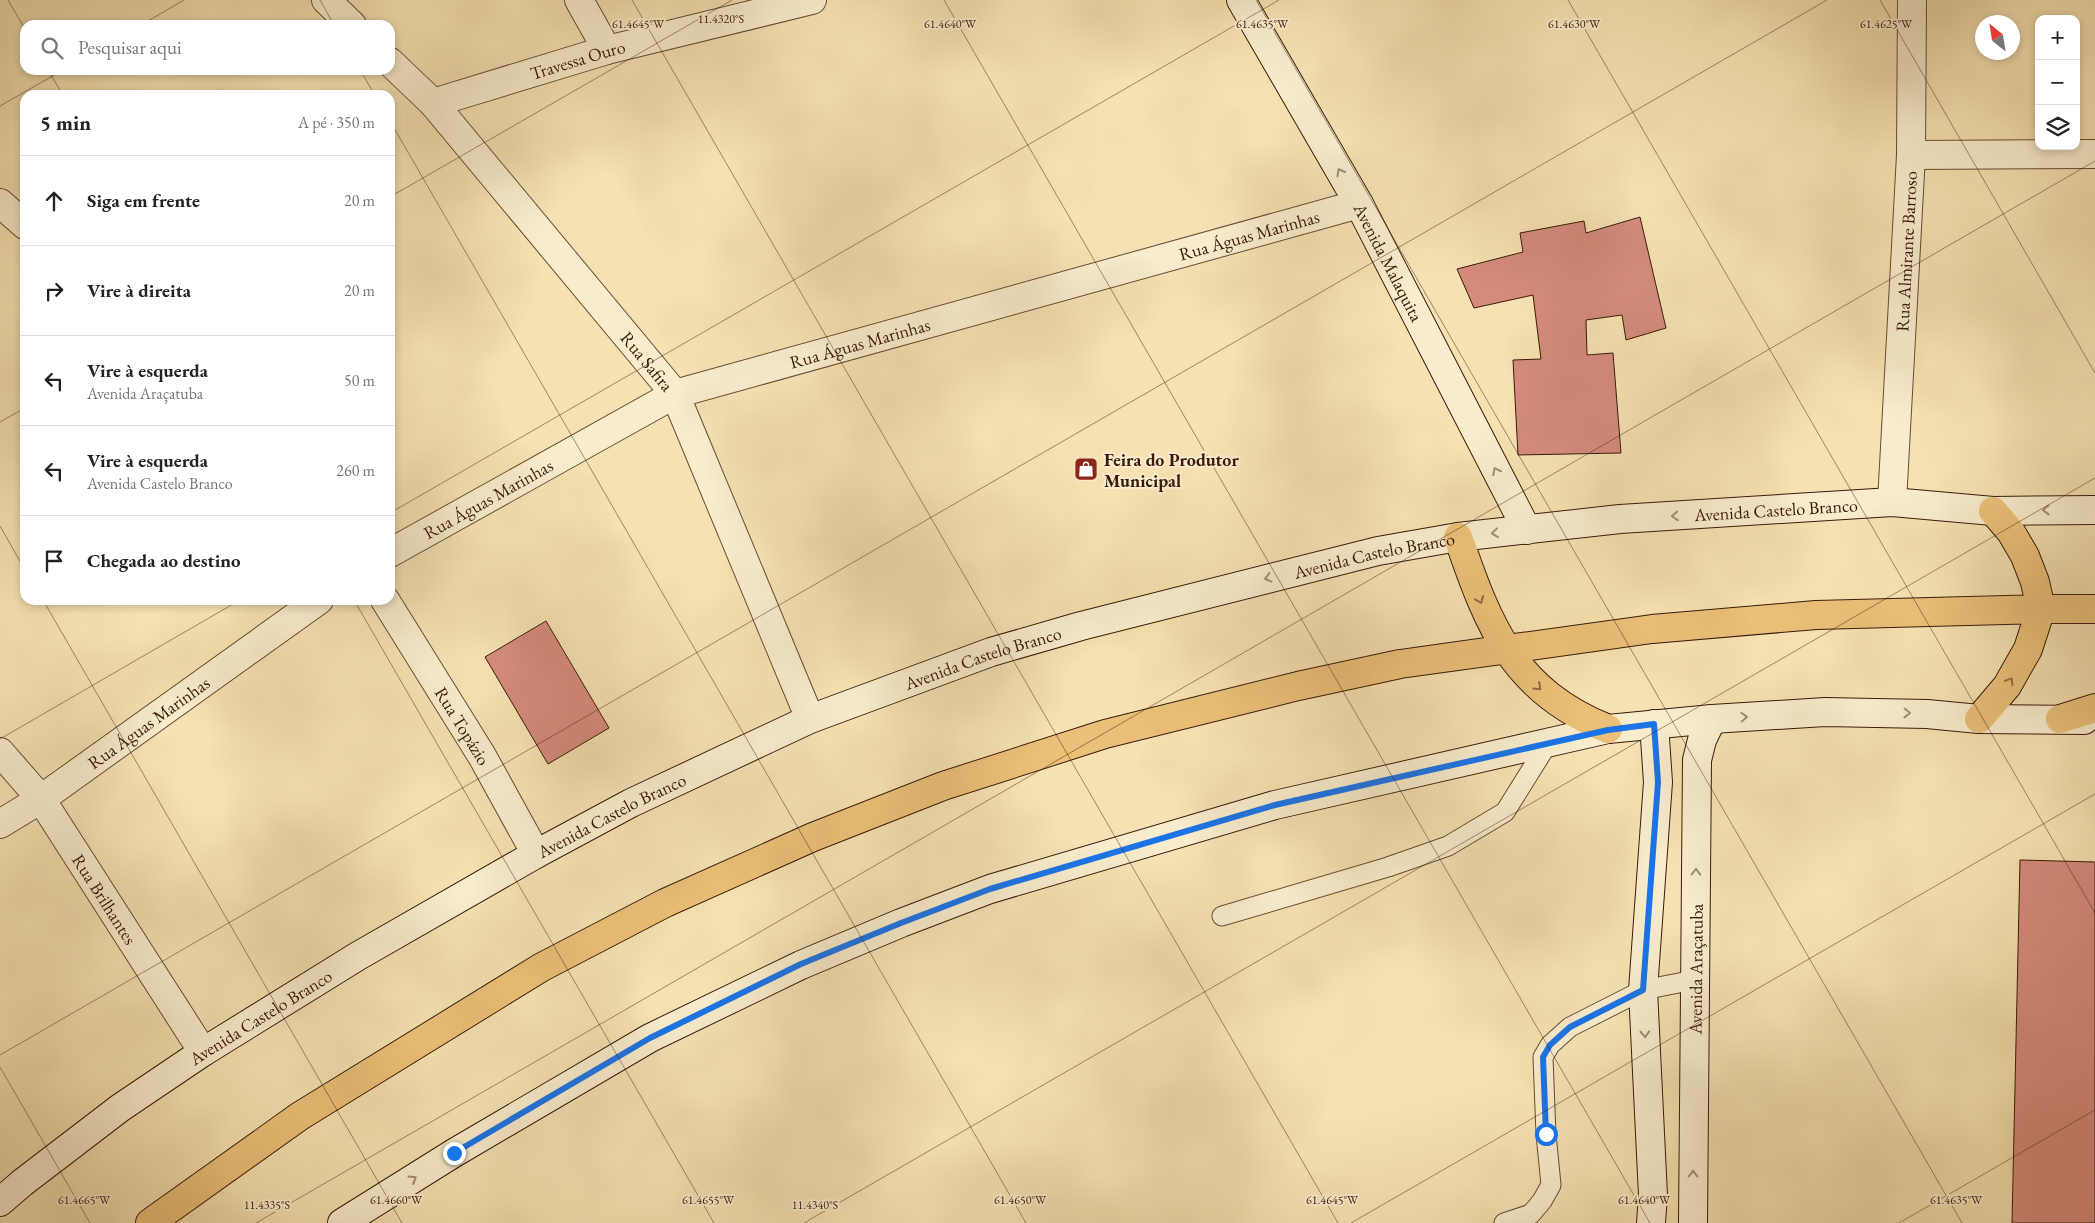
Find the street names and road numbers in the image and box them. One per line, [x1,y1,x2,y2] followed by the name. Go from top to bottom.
[527,34,627,84] street label: Travessa Ouro
[1890,170,1922,332] street label: Rua Almirante Barroso
[1348,198,1429,326] street label: Avenida Malaquita
[1176,204,1322,265] street label: Rua Águas Marinhas
[787,312,933,373] street label: Rua Águas Marinhas
[616,326,680,396] street label: Rua Safira
[419,453,557,544] street label: Rua Águas Marinhas
[1692,493,1859,526] street label: Avenida Castelo Branco
[1290,526,1456,584] street label: Avenida Castelo Branco
[900,621,1064,695] street label: Avenida Castelo Branco
[83,671,214,774] street label: Rua Águas Marinhas
[430,682,496,769] street label: Rua Topázio
[532,767,689,863] street label: Avenida Castelo Branco
[68,849,143,949] street label: Rua Brilhantes
[1683,903,1707,1035] street label: Avenida Araçatuba
[184,964,336,1070] street label: Avenida Castelo Branco

